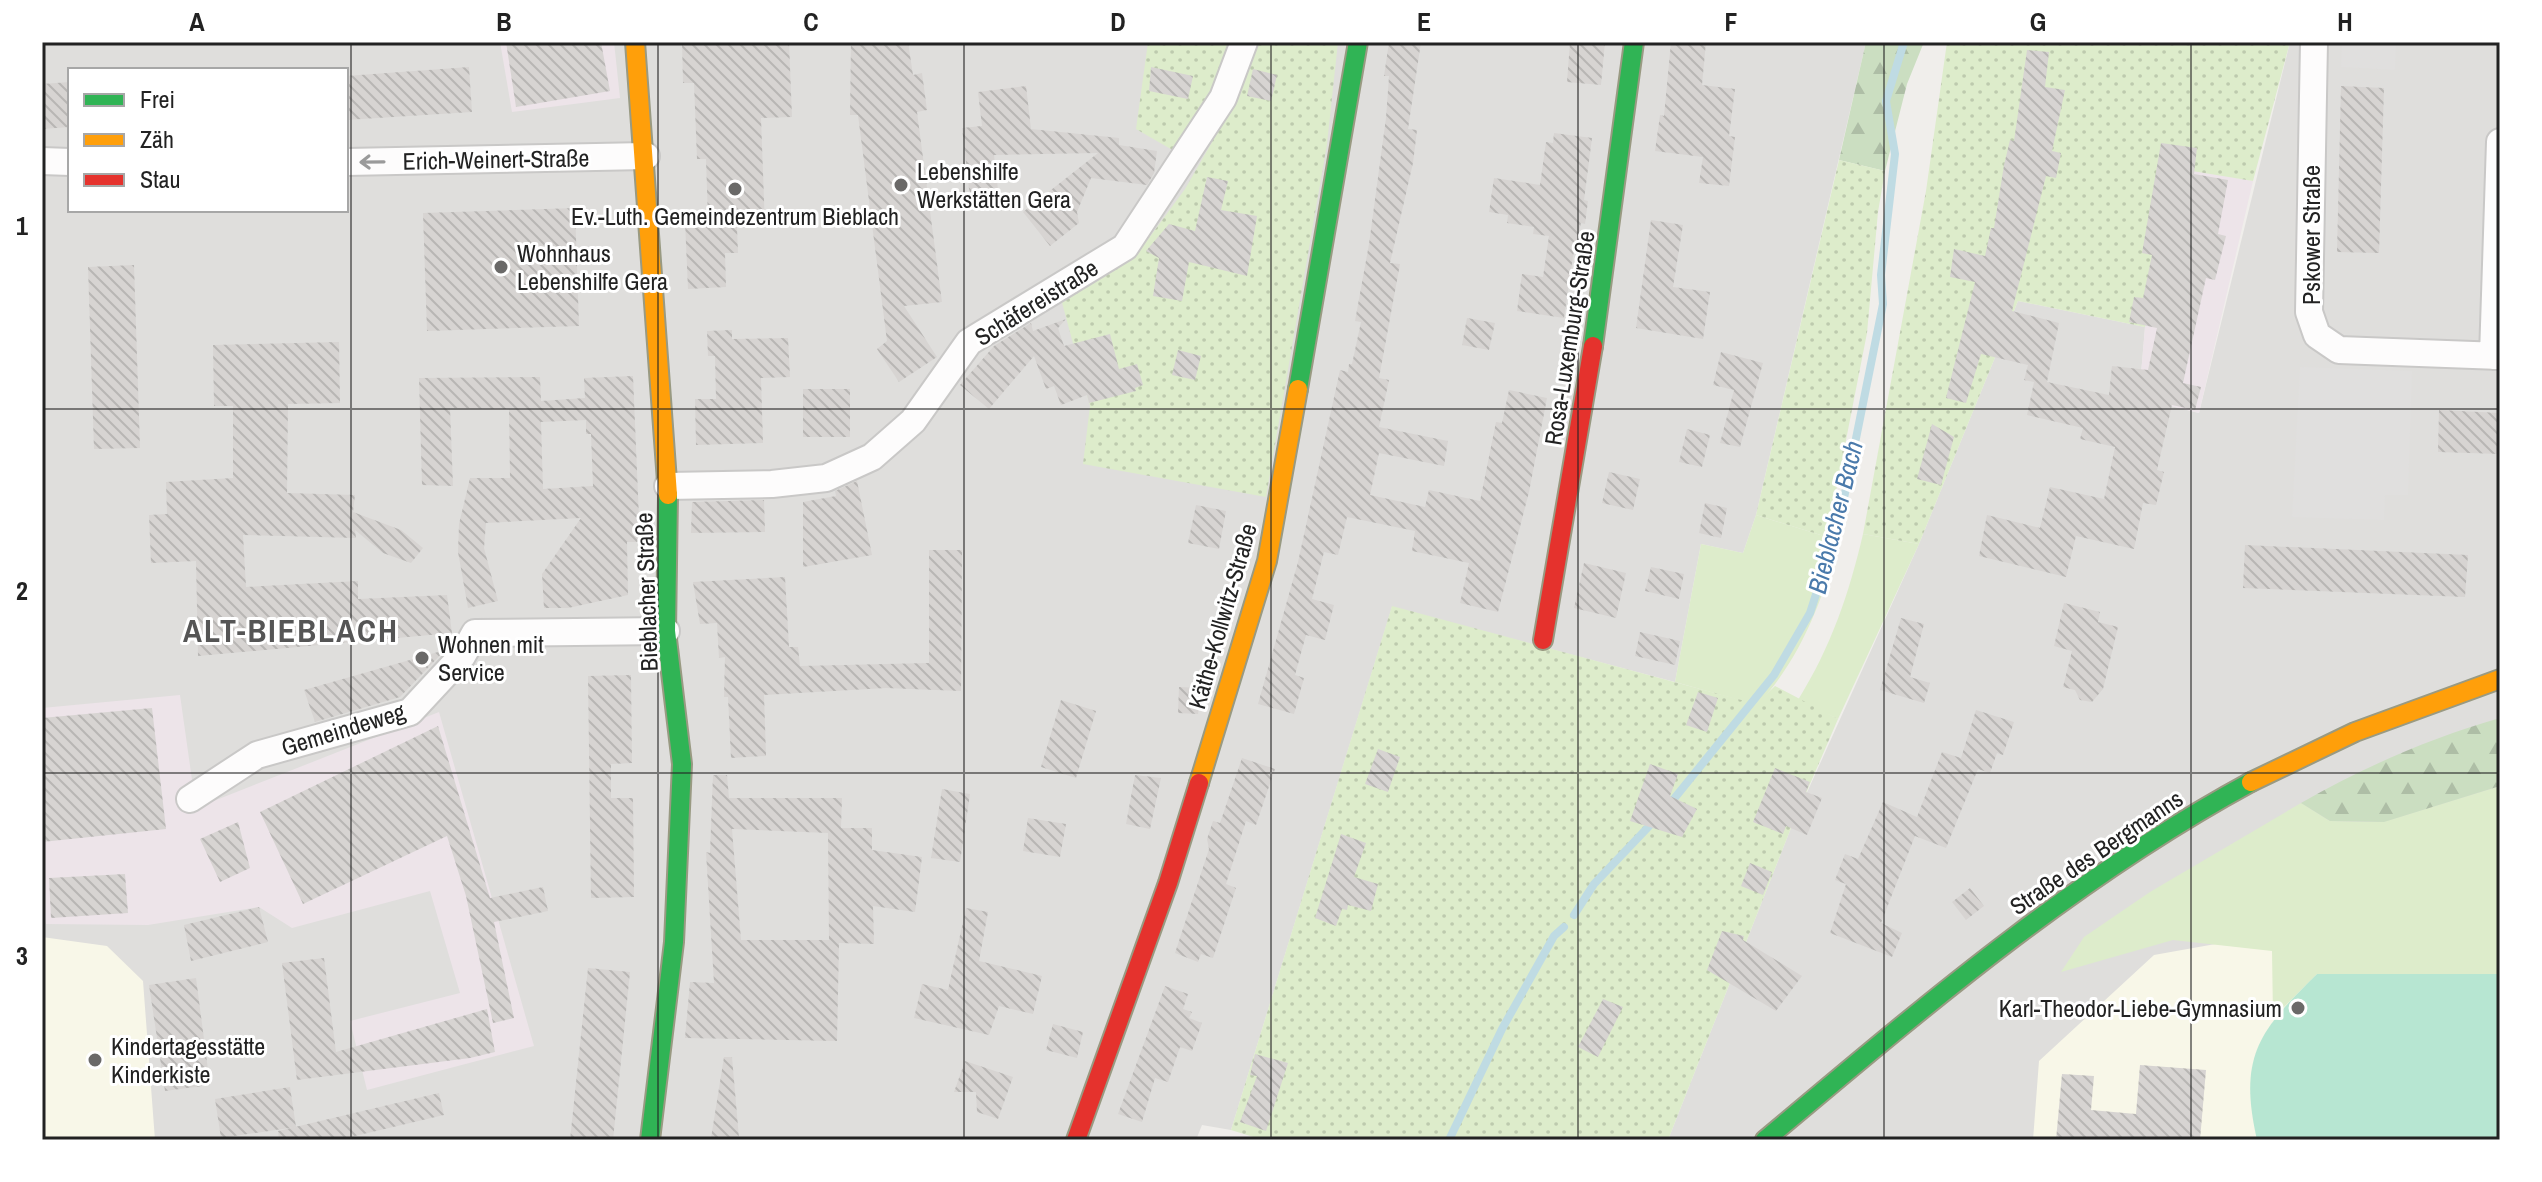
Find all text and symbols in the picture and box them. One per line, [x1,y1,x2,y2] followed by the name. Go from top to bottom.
[189,4,205,39] text: A
[496,4,512,39] text: B
[803,4,819,39] text: C
[1110,4,1126,39] text: D
[1417,4,1431,39] text: E
[1724,4,1738,39] text: F
[2030,4,2046,39] text: G
[2337,4,2353,39] text: H
[68,68,348,212] legend
[140,83,175,115] text: Frei
[140,123,174,155] text: Zäh
[402,141,590,177] street label: Erich-Weinert-Straße
[359,154,386,169] one-way arrow
[917,155,1071,215] place label: Lebenshilfe Werkstätten Gera
[140,163,181,195] text: Stau
[2295,165,2327,305] street label: Pskower Straße
[892,176,910,194] marker: Lebenshilfe Werkstätten Gera
[726,180,744,198] marker: Ev.-Luth. Gemeindezentrum Bieblach
[571,200,899,232] place label: Ev.-Luth. Gemeindezentrum Bieblach
[16,208,28,243] text: 1
[1536,229,1602,447] street label: Rosa-Luxemburg-Straße
[517,237,668,297] place label: Wohnhaus Lebenshilfe Gera
[968,251,1104,353] street label: Schäfereistraße
[492,258,510,276] marker: Wohnhaus Lebenshilfe Gera
[1799,437,1871,597] water label: Bieblacher Bach
[627,512,665,672] street label: Bieblacher Straße
[1180,520,1264,712] street label: Käthe-Kollwitz-Straße
[16,573,28,608] text: 2
[183,609,399,652] district label: ALT-BIEBLACH
[438,628,544,688] place label: Wohnen mit Service
[413,649,431,667] marker: Wohnen mit Service
[277,695,409,763] street label: Gemeindeweg
[2003,782,2189,922] street label: Straße des Bergmanns
[16,938,28,973] text: 3
[1999,992,2282,1024] place label: Karl-Theodor-Liebe-Gymnasium
[2289,999,2307,1017] marker: Karl-Theodor-Liebe-Gymnasium
[111,1030,265,1090] place label: Kindertagesstätte Kinderkiste
[86,1051,104,1069] marker: Kindertagesstätte Kinderkiste

